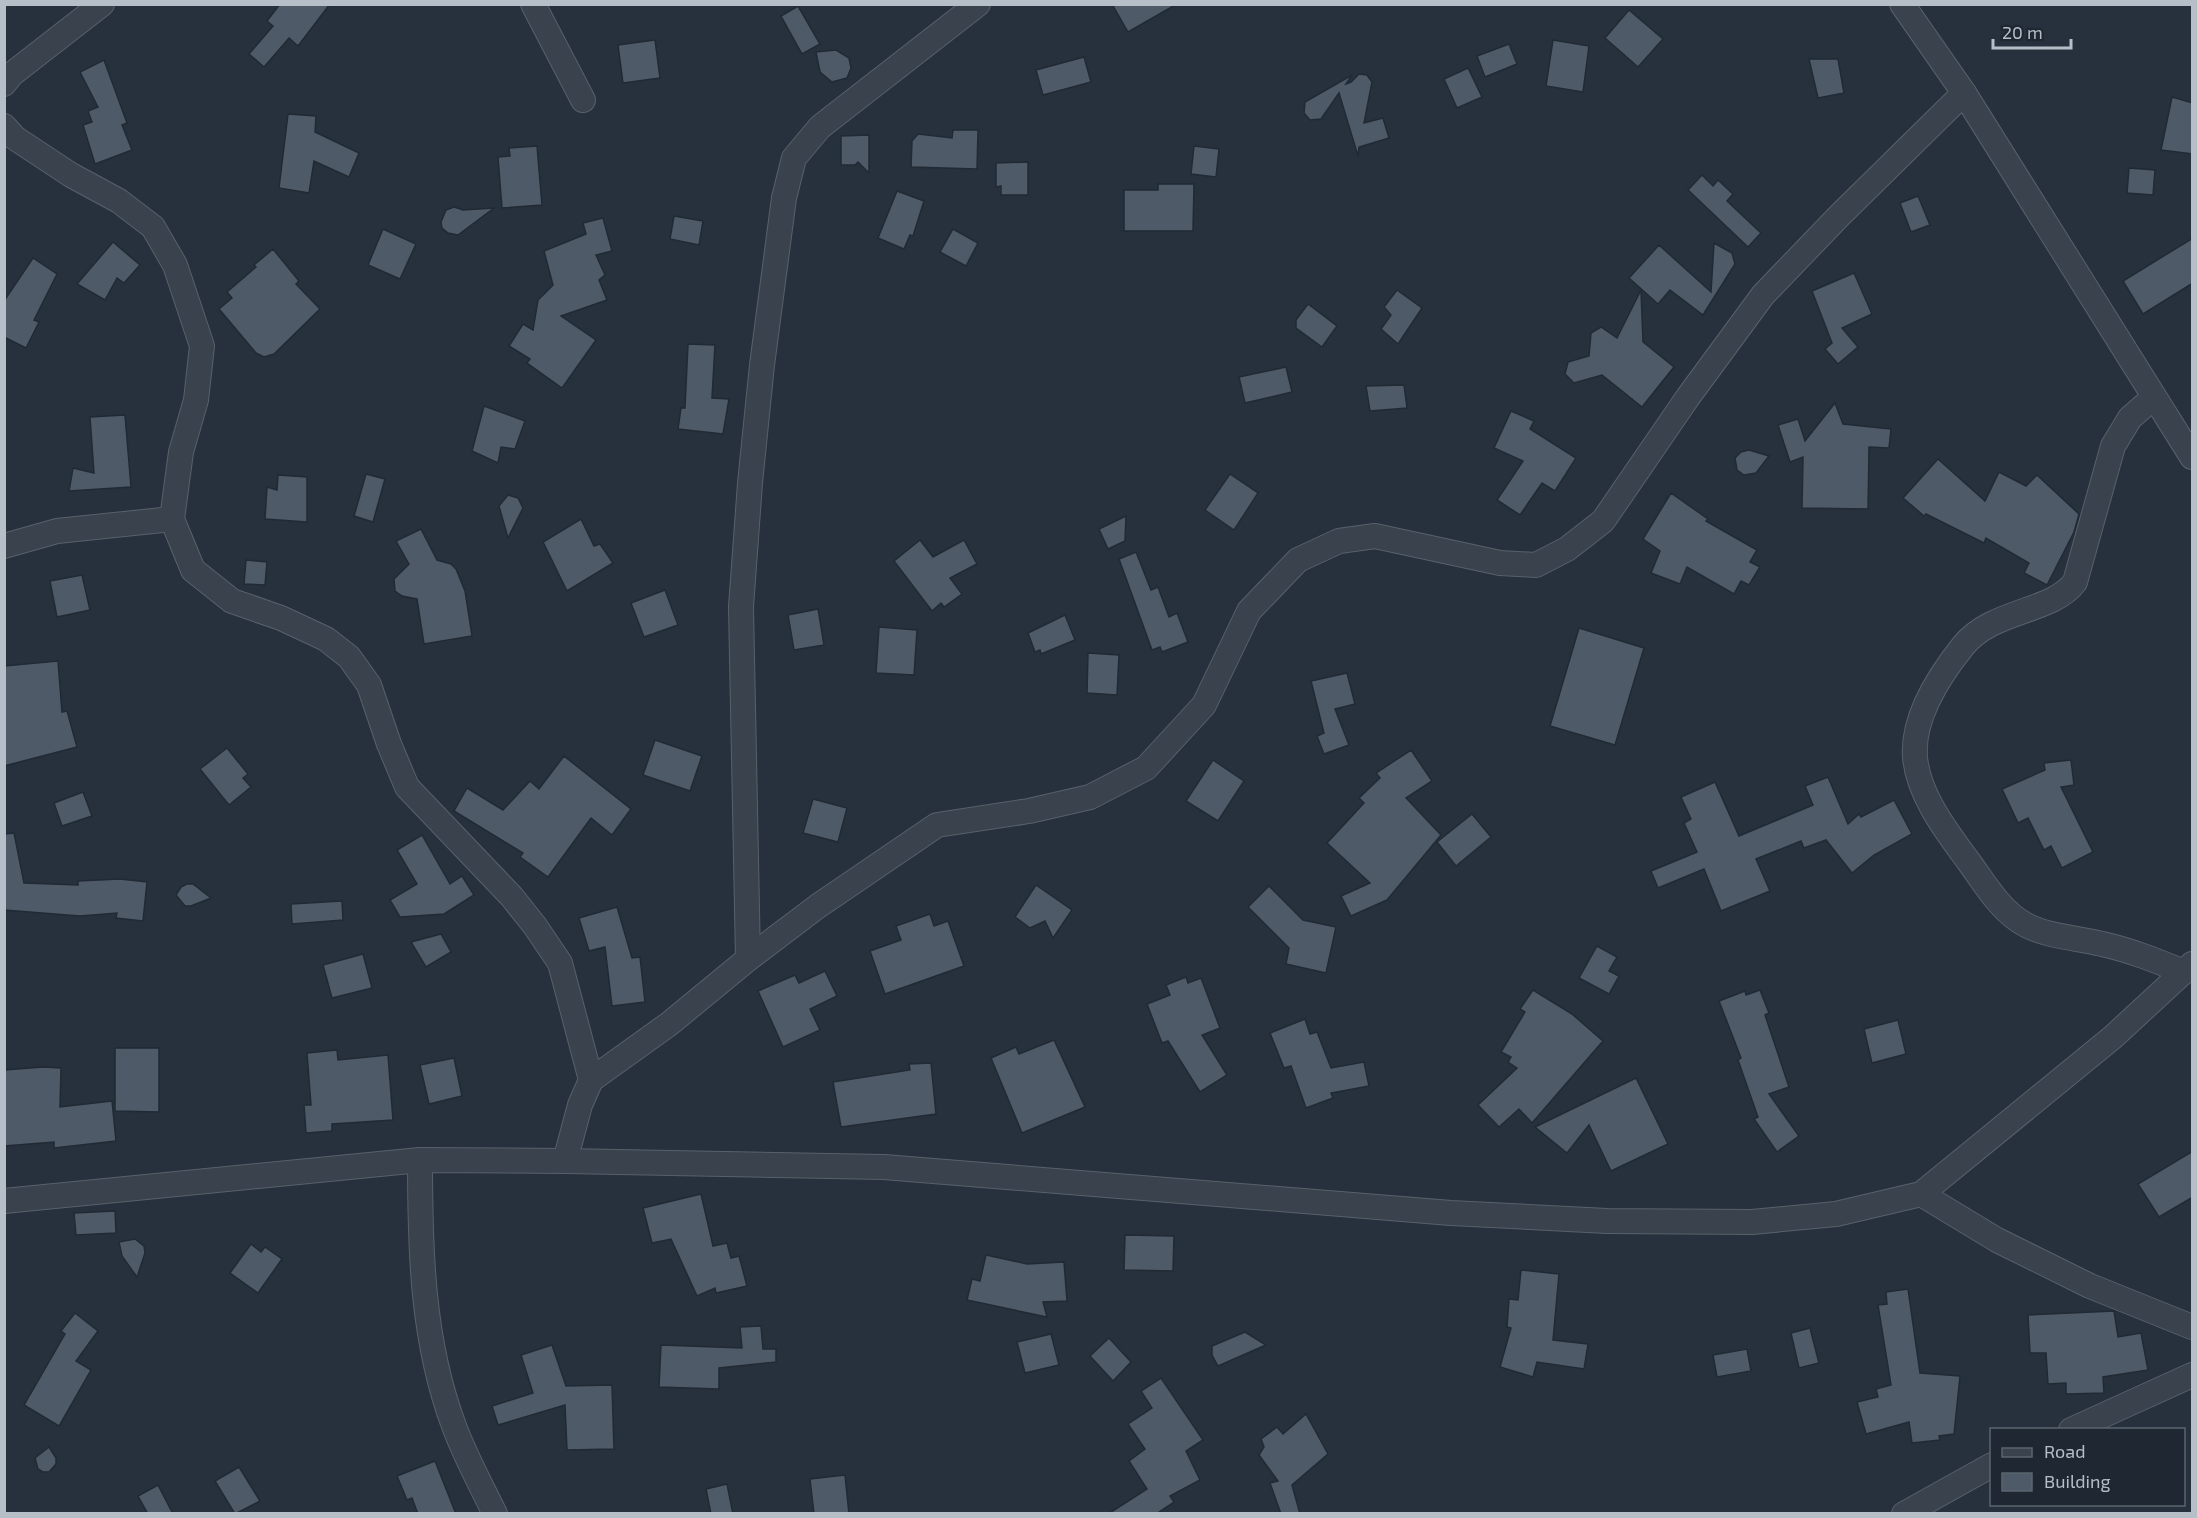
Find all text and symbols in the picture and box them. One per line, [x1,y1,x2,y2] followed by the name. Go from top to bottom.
[1993,12,2071,50] scale bar
[2002,21,2043,43] text: 20 m
[1990,1428,2185,1506] legend
[2044,1440,2085,1462] text: Road
[2044,1470,2111,1492] text: Building

